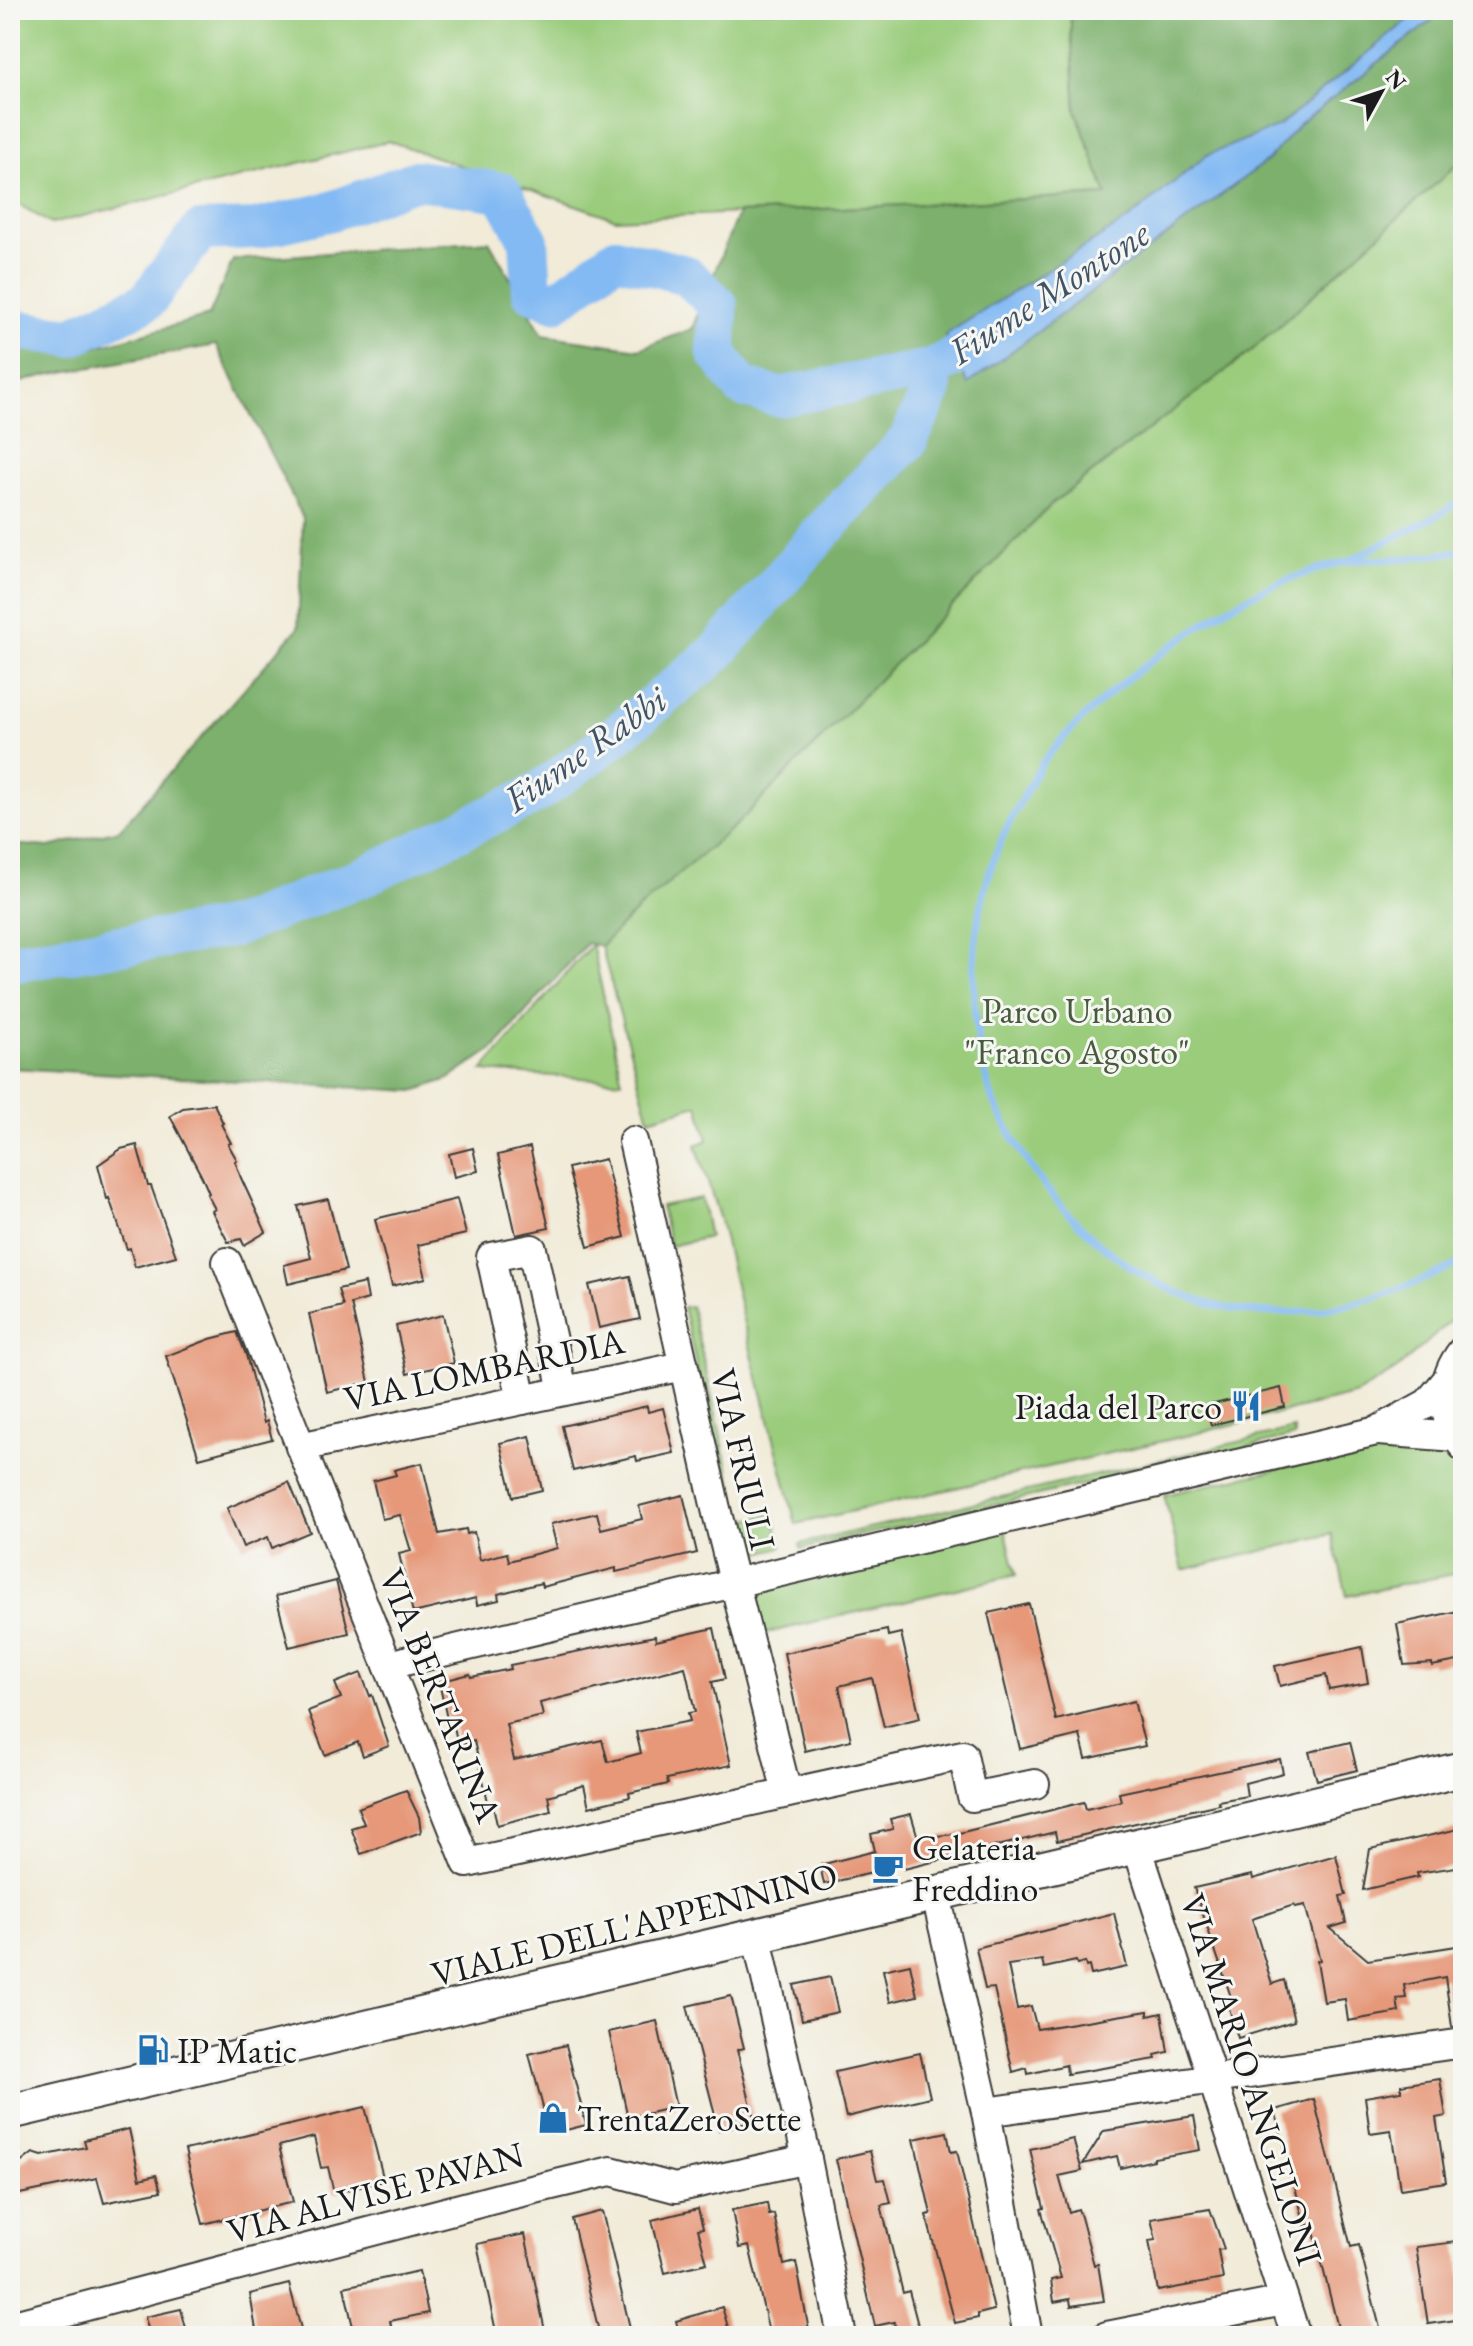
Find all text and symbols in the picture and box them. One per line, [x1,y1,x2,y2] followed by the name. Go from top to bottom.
[1341,52,1421,132] north arrow
[1379,63,1413,96] text: N
[938,208,1160,375] water label: Fiume Montone
[493,673,677,823] water label: Fiume Rabbi
[964,987,1190,1075] park label: Parco Urbano "Franco Agosto"
[340,1317,630,1422] street label: VIA LOMBARDIA
[700,1364,787,1554] street label: VIA FRIULI
[1015,1383,1222,1430] place label: Piada del Parco
[1229,1389,1263,1423] restaurant icon: Piada del Parco
[368,1562,513,1830] street label: VIA BERTARINA
[912,1824,1038,1912] place label: Gelateria Freddino
[426,1851,842,1998] street label: VIALE DELL'APPENNINO
[871,1851,905,1885] cafe icon: Gelateria Freddino
[1169,1888,1334,2271] street label: VIA MARIO ANGELONI
[177,2027,297,2074] place label: IP Matic
[136,2033,170,2067] fuel station icon: IP Matic
[577,2095,801,2142] place label: TrentaZeroSette
[536,2101,570,2135] shop icon: TrentaZeroSette
[222,2130,529,2255] street label: VIA ALVISE PAVAN

